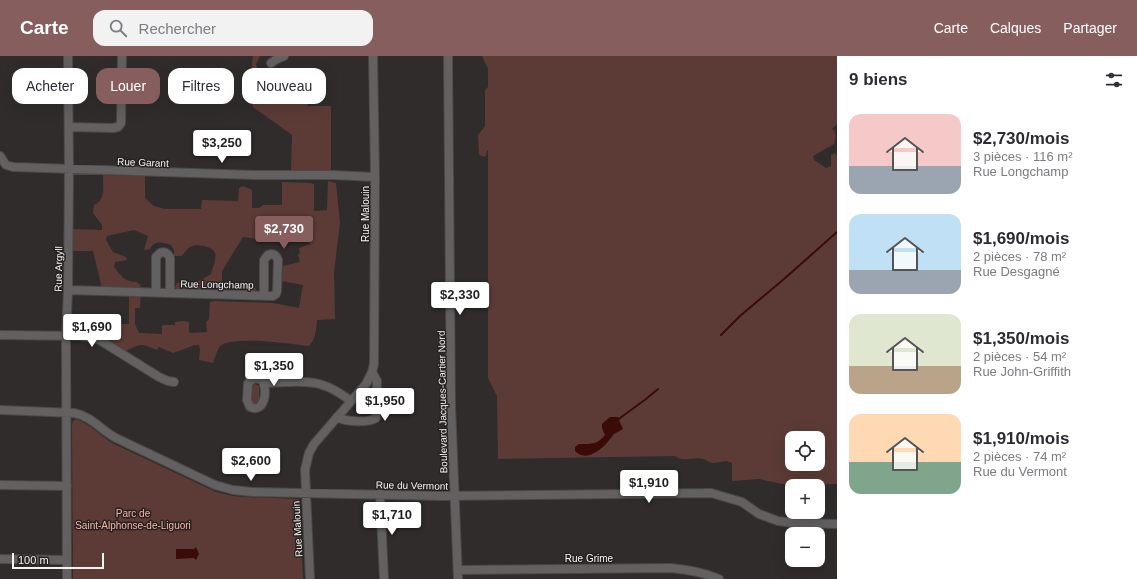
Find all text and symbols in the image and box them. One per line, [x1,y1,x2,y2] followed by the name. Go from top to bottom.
[93,10,373,46] search box
[20,17,69,38] text: Carte
[107,17,129,39] icon: search
[139,20,216,37] text: Rechercher
[934,20,968,36] text: Carte
[990,20,1041,36] text: Calques
[1063,20,1117,36] text: Partager
[12,68,88,104] chip: Acheter
[96,68,160,104] chip: Louer
[168,68,234,104] chip: Filtres
[242,68,326,104] chip: Nouveau
[1103,69,1125,91] icon: filters
[849,70,908,89] text: 9 biens
[973,129,1069,148] text: $2,730/mois
[189,130,255,164] pin: $3,250
[881,130,929,178] icon: home
[202,135,242,150] text: $3,250
[973,149,1072,164] text: 3 pièces · 116 m²
[117,156,169,169] street label: Rue Garant
[973,164,1068,179] text: Rue Longchamp
[360,186,371,242] street label: Rue Malouin
[251,216,317,250] pin: $2,730
[264,221,304,236] text: $2,730
[973,229,1069,248] text: $1,690/mois
[881,230,929,278] icon: home
[53,246,64,292] street label: Rue Argyll
[973,249,1066,264] text: 2 pièces · 78 m²
[973,264,1060,279] text: Rue Desgagné
[180,278,254,291] street label: Rue Longchamp
[427,282,493,316] pin: $2,330
[440,287,480,302] text: $2,330
[59,314,125,348] pin: $1,690
[72,319,112,334] text: $1,690
[973,329,1069,348] text: $1,350/mois
[436,330,449,473] street label: Boulevard Jacques-Cartier Nord
[881,330,929,378] icon: home
[973,349,1066,364] text: 2 pièces · 54 m²
[241,353,307,387] pin: $1,350
[254,358,294,373] text: $1,350
[973,364,1071,379] text: Rue John-Griffith
[352,388,418,422] pin: $1,950
[365,393,405,408] text: $1,950
[973,429,1069,448] text: $1,910/mois
[881,430,929,478] icon: home
[785,431,825,567] map controls
[785,431,825,471] button: locate
[218,448,284,482] pin: $2,600
[973,449,1066,464] text: 2 pièces · 74 m²
[231,453,271,468] text: $2,600
[973,464,1067,479] text: Rue du Vermont
[616,470,682,504] pin: $1,910
[629,475,669,490] text: $1,910
[376,479,448,492] street label: Rue du Vermont
[785,479,825,519] button: +
[291,501,304,557] street label: Rue Malouin
[359,502,425,536] pin: $1,710
[372,507,412,522] text: $1,710
[75,508,191,531] park label: Parc de Saint-Alphonse-de-Liguori
[785,527,825,567] button: −
[12,551,104,570] scale bar
[565,553,614,564] street label: Rue Grime
[18,554,49,566] text: 100 m

